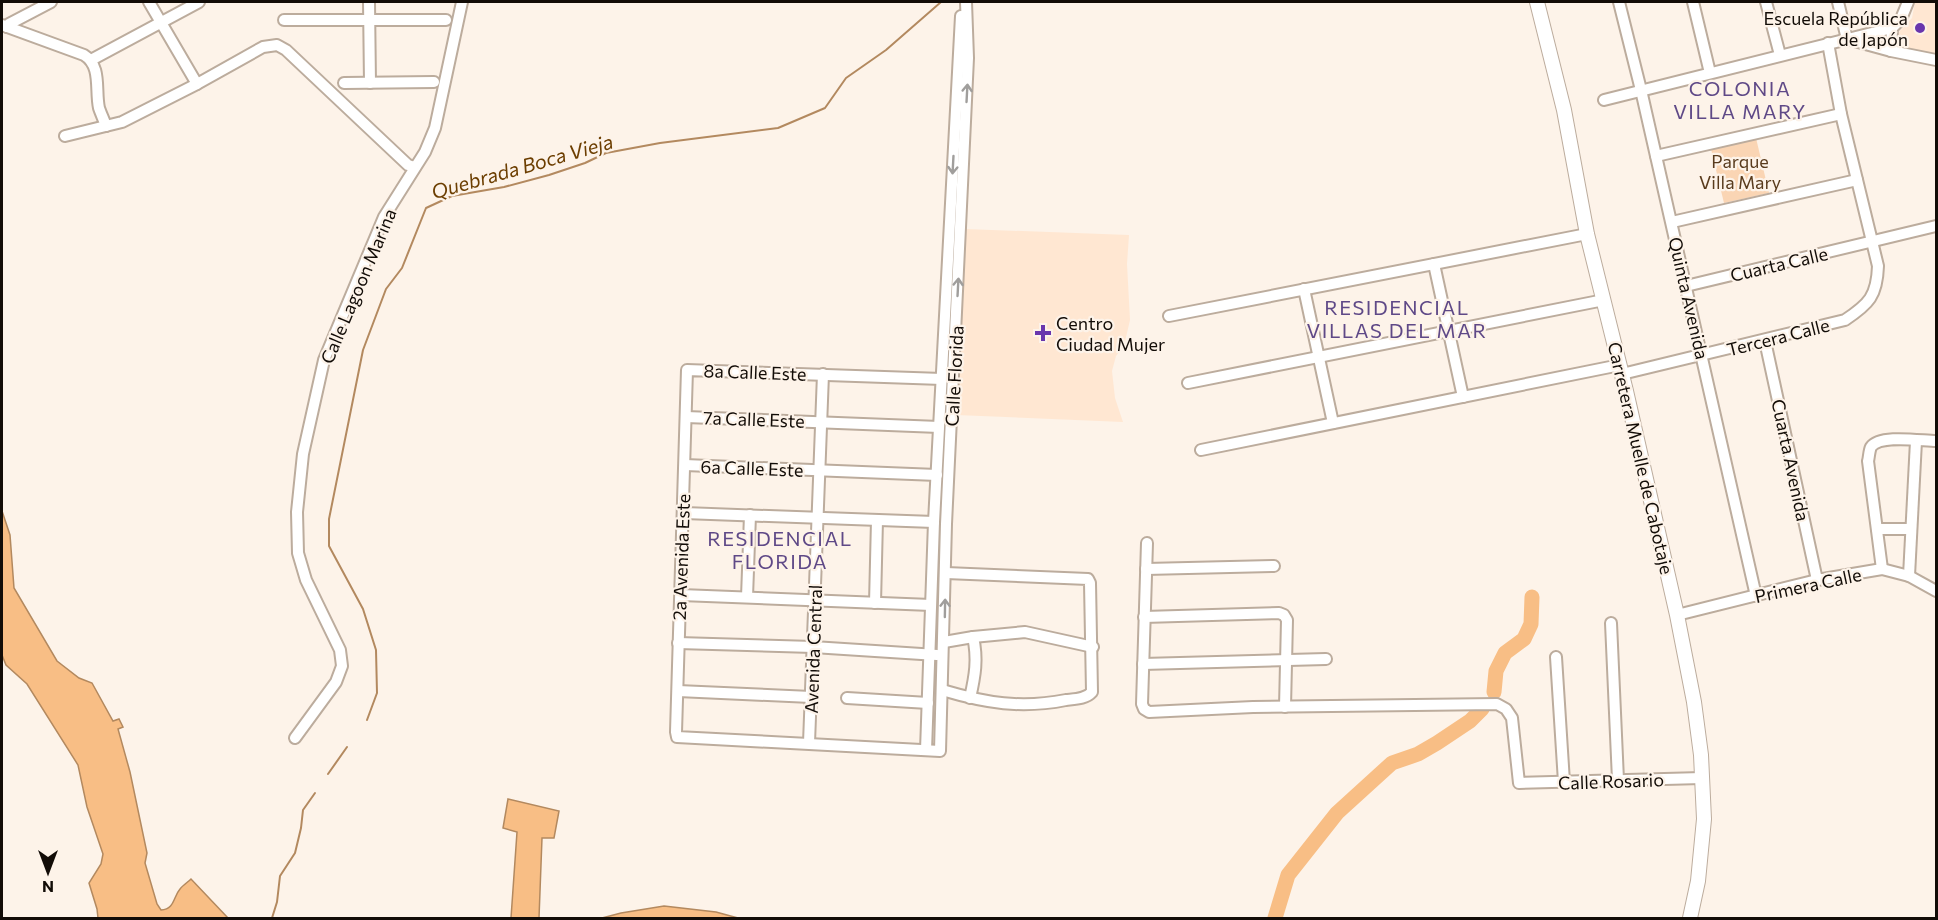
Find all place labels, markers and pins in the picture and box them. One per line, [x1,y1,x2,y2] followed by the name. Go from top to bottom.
[1763,7,1908,50] place label: Escuela República de Japón
[1913,21,1927,35] marker: Escuela República de Japón
[1056,312,1165,355] place label: Centro Ciudad Mujer
[1034,324,1052,342] marker: Centro Ciudad Mujer

